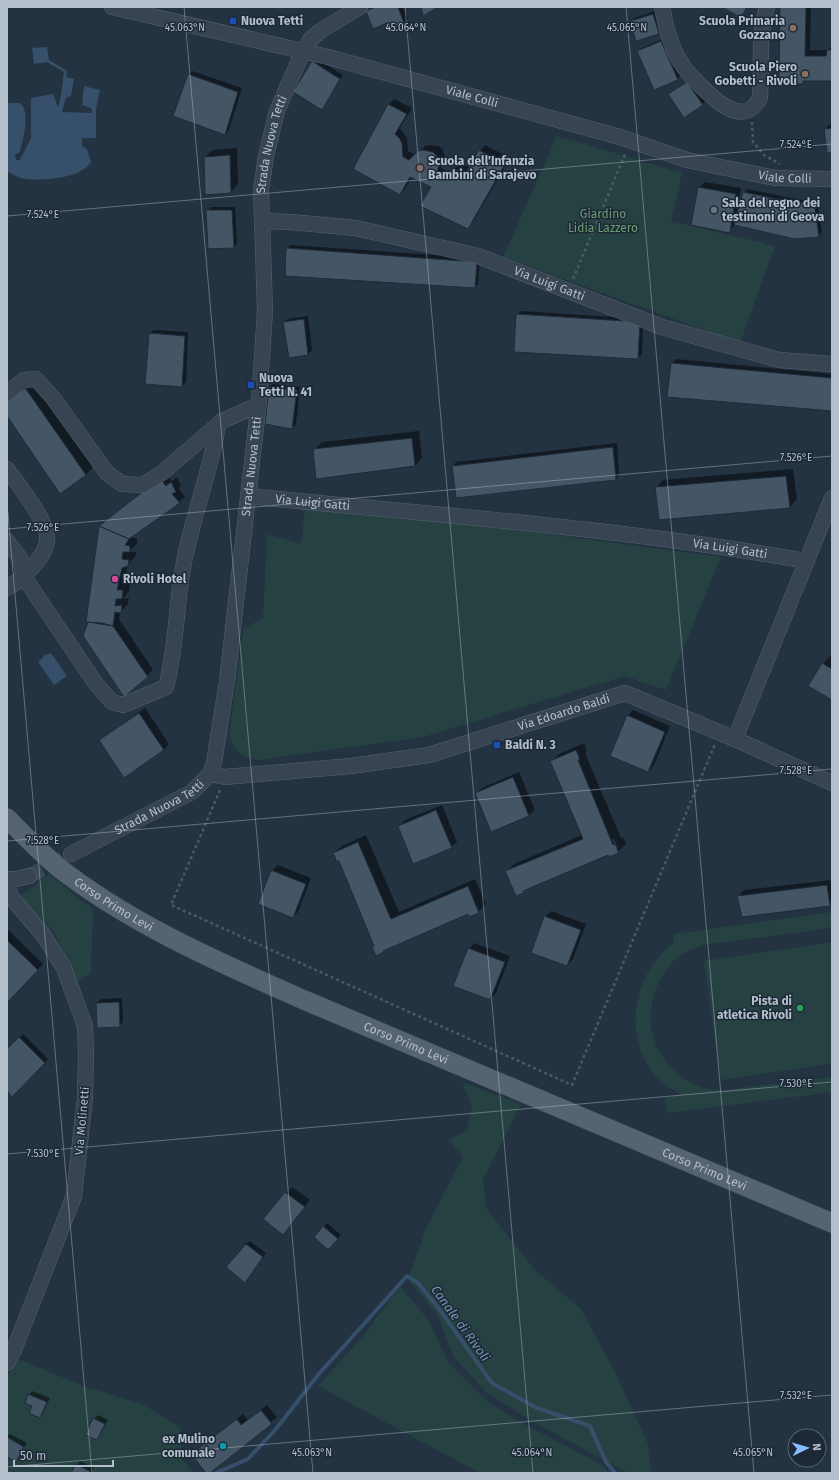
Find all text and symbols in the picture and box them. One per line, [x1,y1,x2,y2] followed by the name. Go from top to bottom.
[241,14,303,28] place label: Nuova Tetti
[699,14,785,42] place label: Scuola Primaria Gozzano
[228,16,238,26] marker: Nuova Tetti
[165,22,205,34] text: 45.063°N
[386,22,426,34] text: 45.064°N
[607,22,647,34] text: 45.065°N
[788,23,798,33] marker: Scuola Primaria Gozzano
[714,60,797,88] place label: Scuola Piero Gobetti - Rivoli
[800,69,810,79] marker: Scuola Piero Gobetti - Rivoli
[444,83,500,110] street label: Viale Colli
[254,93,290,194] street label: Strada Nuova Tetti
[780,139,812,151] text: 7.524°E
[428,154,537,182] place label: Scuola dell'Infanzia Bambini di Sarajevo
[415,163,425,173] marker: Scuola dell'Infanzia Bambini di Sarajevo
[757,168,812,186] street label: Viale Colli
[722,196,825,224] place label: Sala del regno dei testimoni di Geova
[709,205,719,215] marker: Sala del regno dei testimoni di Geova
[568,207,638,235] park label: Giardino Lidia Lazzero
[27,209,59,221] text: 7.524°E
[512,264,587,304] street label: Via Luigi Gatti
[259,371,312,399] place label: Nuova Tetti N. 41
[246,380,256,390] marker: Nuova Tetti N. 41
[239,416,264,517] street label: Strada Nuova Tetti
[780,452,812,464] text: 7.526°E
[275,492,351,513] street label: Via Luigi Gatti
[27,522,59,534] text: 7.526°E
[692,536,768,561] street label: Via Luigi Gatti
[123,572,187,586] place label: Rivoli Hotel
[110,574,120,584] marker: Rivoli Hotel
[516,691,612,733] street label: Via Edoardo Baldi
[505,738,556,752] place label: Baldi N. 3
[492,740,502,750] marker: Baldi N. 3
[780,765,812,777] text: 7.528°E
[112,777,207,838] street label: Strada Nuova Tetti
[27,835,59,847] text: 7.528°E
[71,875,156,934] street label: Corso Primo Levi
[717,994,792,1022] place label: Pista di atletica Rivoli
[795,1003,805,1013] marker: Pista di atletica Rivoli
[362,1019,451,1067] street label: Corso Primo Levi
[779,1078,813,1090] text: 7.530°E
[72,1086,92,1156] street label: Via Molinetti
[660,1145,749,1193] street label: Corso Primo Levi
[26,1148,60,1160] text: 7.530°E
[428,1282,493,1365] water label: Canale di Rivoli
[780,1390,812,1402] text: 7.532°E
[787,1428,827,1468] north arrow
[162,1432,215,1460] place label: ex Mulino comunale
[218,1441,228,1451] marker: ex Mulino comunale
[14,1442,113,1468] scale bar
[810,1443,823,1451] text: N
[292,1447,332,1459] text: 45.063°N
[512,1447,552,1459] text: 45.064°N
[733,1447,773,1459] text: 45.065°N
[20,1449,46,1463] text: 50 m

